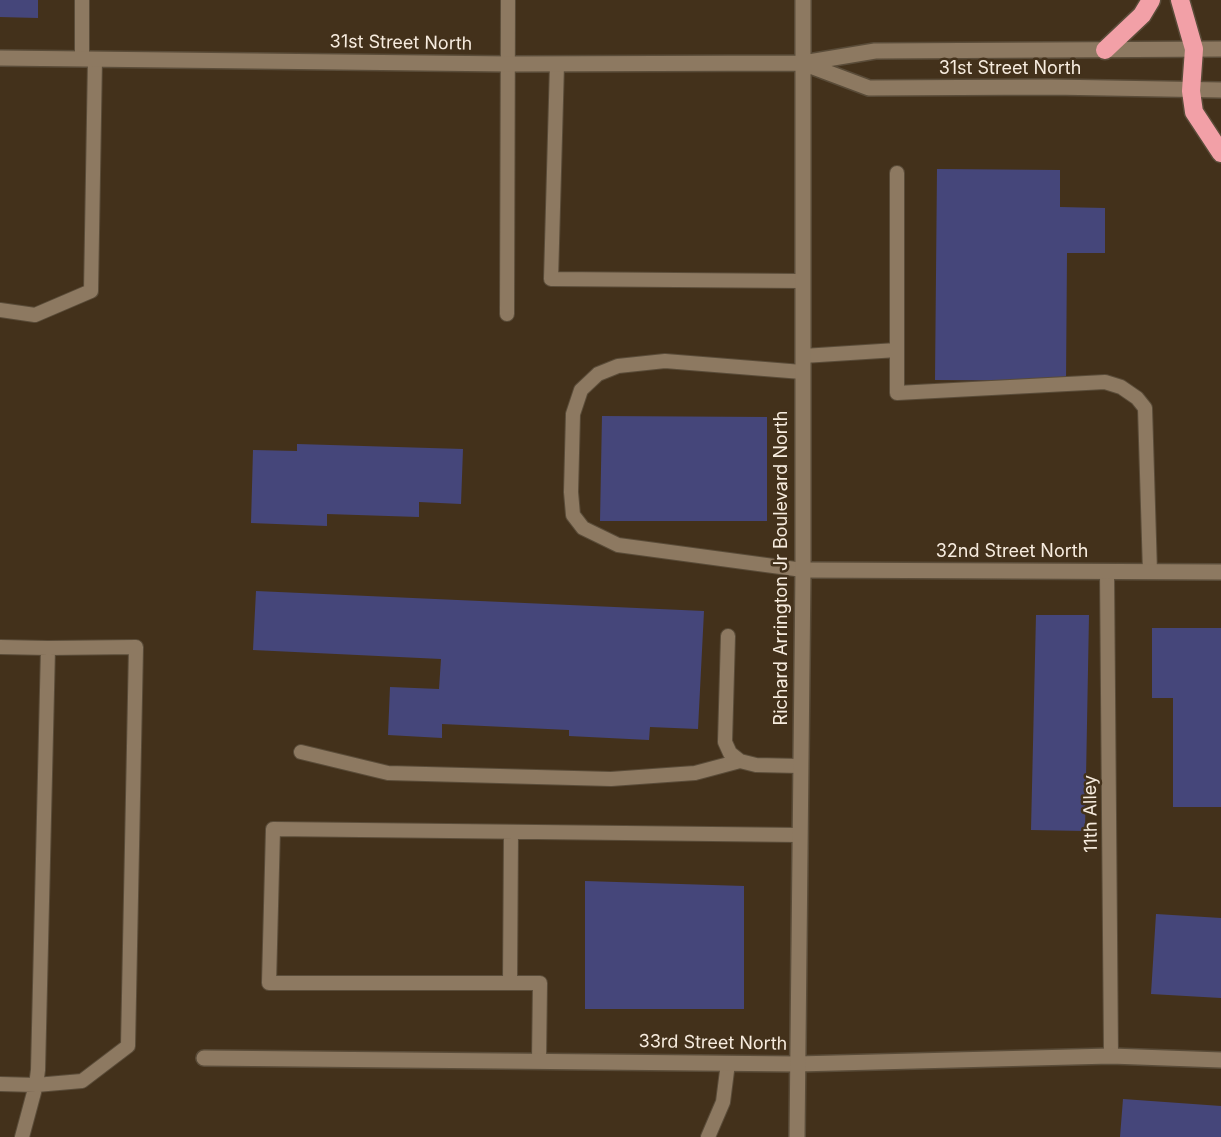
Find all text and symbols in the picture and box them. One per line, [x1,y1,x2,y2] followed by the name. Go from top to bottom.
[329,31,473,55] street label: 31st Street North
[939,58,1081,80] street label: 31st Street North
[771,411,793,725] street label: Richard Arrington Jr Boulevard North
[936,541,1088,563] street label: 32nd Street North
[1080,775,1102,853] street label: 11th Alley
[639,1031,787,1055] street label: 33rd Street North

